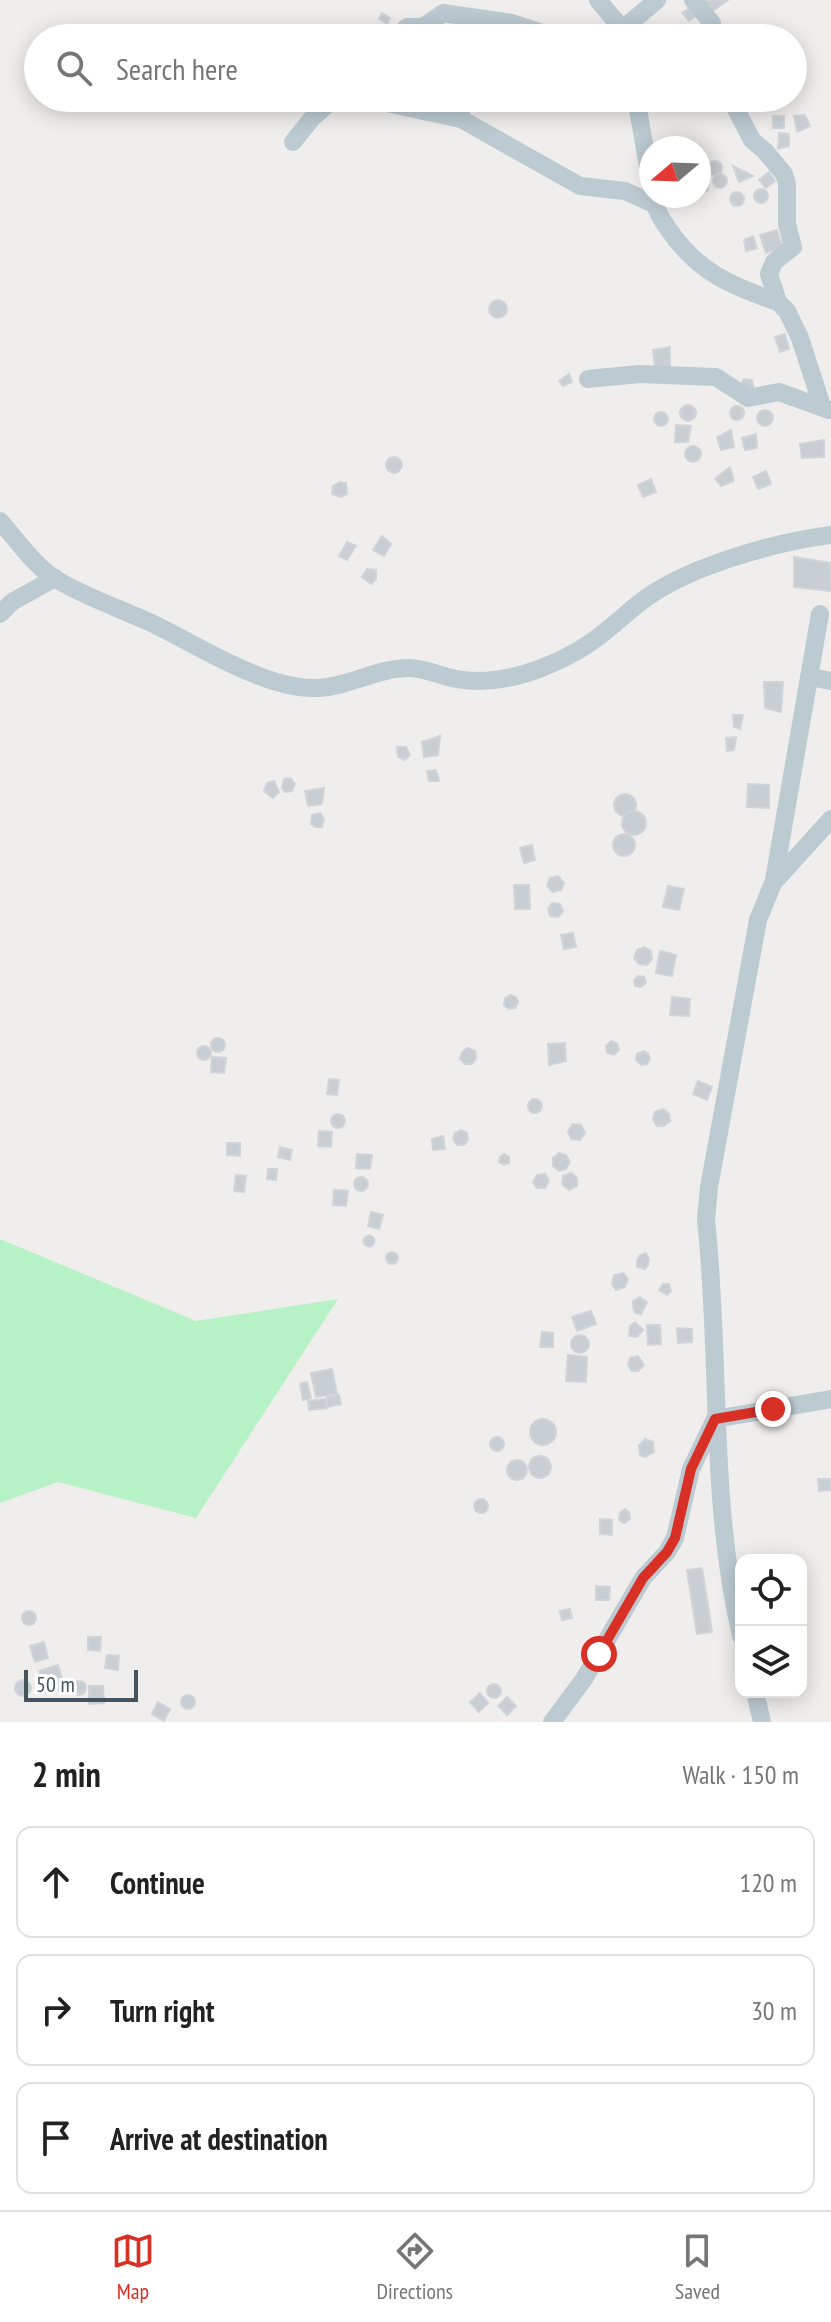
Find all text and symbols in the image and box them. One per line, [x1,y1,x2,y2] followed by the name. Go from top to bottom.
[24,24,807,112] search box
[52,46,96,90] icon: search
[116,49,238,88] text: Search here
[639,136,711,208] north arrow
[755,1391,791,1427] route end
[735,1554,807,1698] map controls
[735,1554,807,1626] button: locate
[735,1626,807,1698] button: layers
[581,1636,617,1672] route start
[24,1666,138,1702] scale bar
[36,1670,75,1698] text: 50 m
[32,1752,101,1796] text: 2 min
[682,1758,799,1791] text: Walk · 150 m
[34,1860,78,1904] icon: ahead
[110,1863,205,1902] text: Continue
[739,1866,797,1899] text: 120 m
[34,1988,78,2032] icon: right
[110,1991,214,2030] text: Turn right
[751,1994,797,2027] text: 30 m
[34,2116,78,2160] icon: arrive
[110,2119,328,2158] text: Arrive at destination
[111,2229,155,2305] tab: Map
[377,2229,453,2305] tab: Directions
[675,2229,720,2305] tab: Saved

